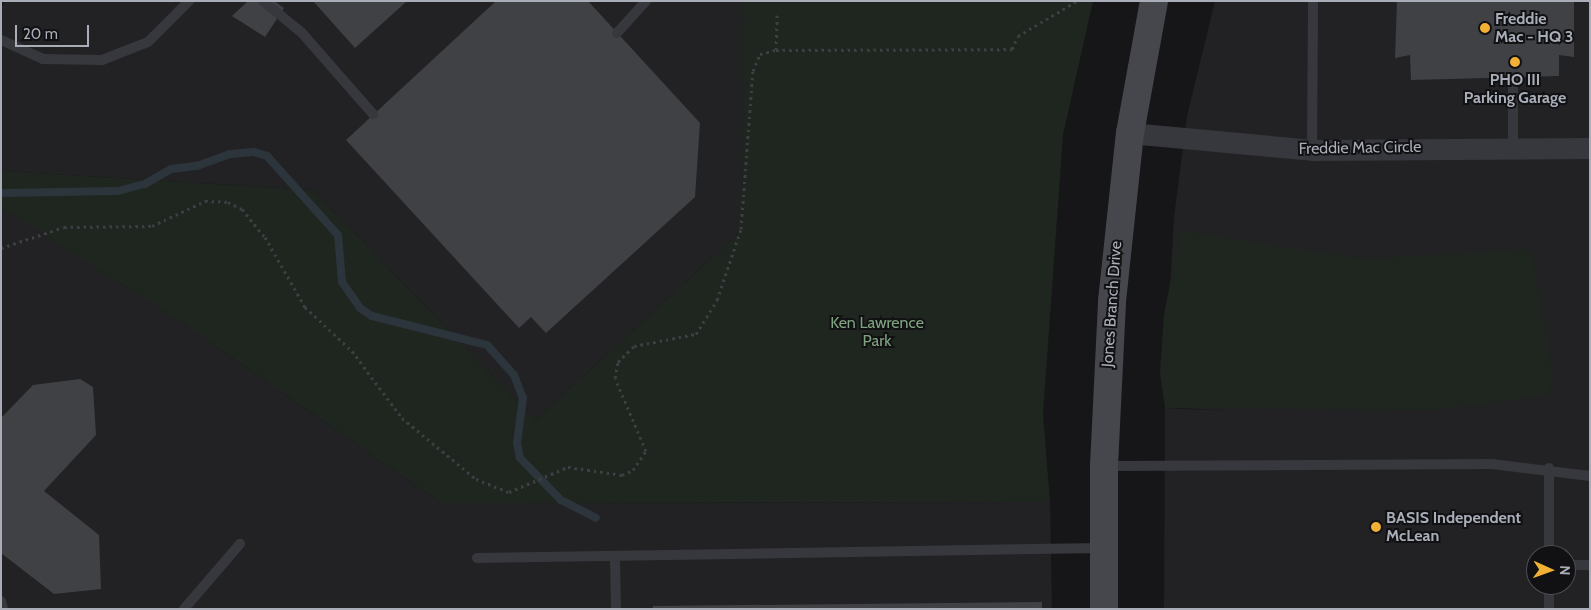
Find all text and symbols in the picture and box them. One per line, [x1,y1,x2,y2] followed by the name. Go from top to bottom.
[1495,9,1573,47] place label: Freddie Mac - HQ 3
[18,15,91,47] scale bar
[1479,22,1491,34] marker: Freddie Mac - HQ 3
[23,25,58,43] text: 20 m
[1509,56,1521,68] marker: PHO III Parking Garage
[1464,70,1566,108] place label: PHO III Parking Garage
[1298,137,1422,159] street label: Freddie Mac Circle
[1098,240,1126,368] street label: Jones Branch Drive
[830,313,924,351] park label: Ken Lawrence Park
[1386,508,1521,546] place label: BASIS Independent McLean
[1370,521,1382,533] marker: BASIS Independent McLean
[1526,545,1576,595] north arrow
[1556,565,1574,576] text: N

